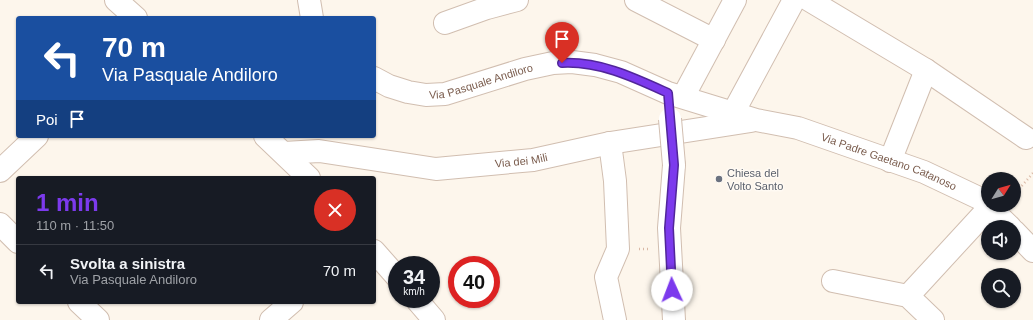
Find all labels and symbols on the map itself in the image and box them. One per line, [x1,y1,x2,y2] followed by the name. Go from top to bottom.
[545,22,579,63] pin
[429,62,534,101] street label: Via Pasquale Andiloro
[820,131,958,193] street label: Via Padre Gaetano Catanoso
[494,151,549,170] street label: Via dei Mili
[727,167,783,192] place label: Chiesa del Volto Santo
[981,172,1021,212] north arrow
[714,174,724,184] marker: Chiesa del Volto Santo
[448,256,500,308] speed limit sign: 40
[651,269,693,311] position arrow

